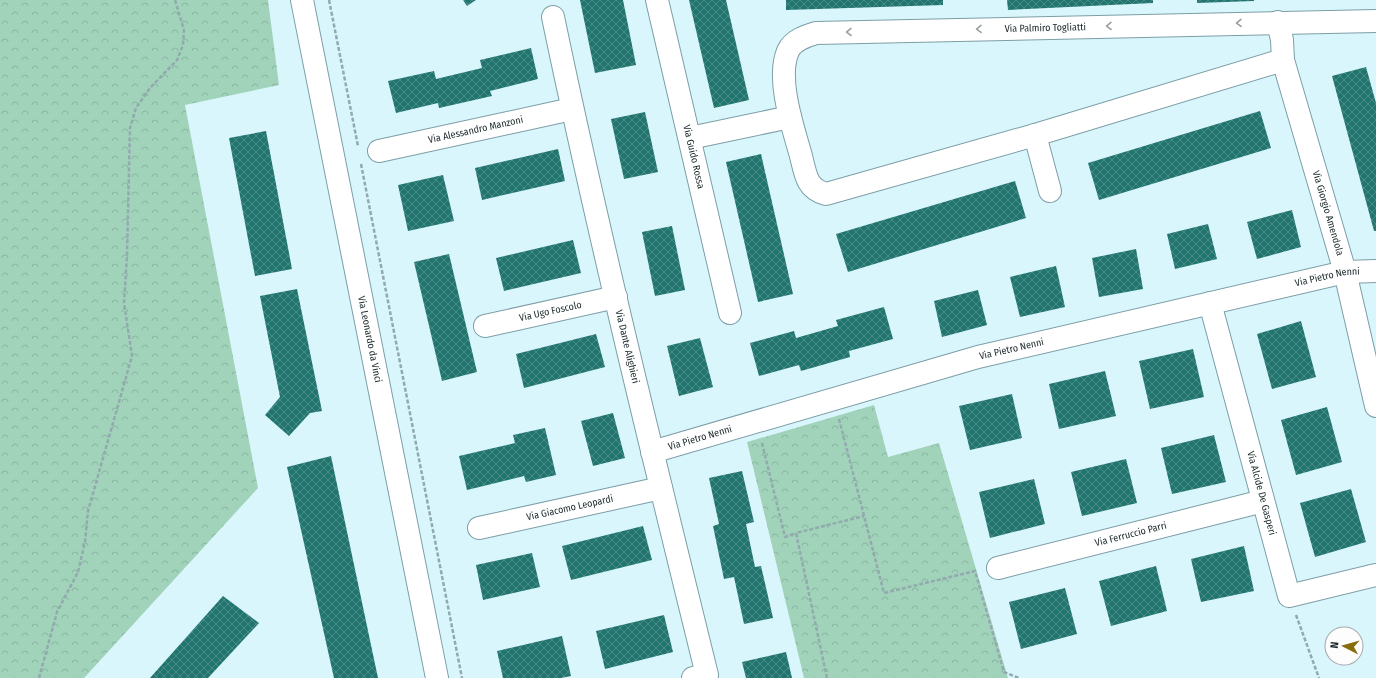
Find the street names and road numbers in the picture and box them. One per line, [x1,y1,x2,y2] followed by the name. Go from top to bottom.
[1004,21,1086,35] street label: Via Palmiro Togliatti
[427,114,524,146] street label: Via Alessandro Manzoni
[680,124,707,190] street label: Via Guido Rossa
[1310,169,1346,257] street label: Via Giorgio Amendola
[1294,266,1360,289] street label: Via Pietro Nenni
[355,295,384,384] street label: Via Leonardo da Vinci
[518,299,583,324] street label: Via Ugo Foscolo
[613,309,642,385] street label: Via Dante Alighieri
[978,336,1045,363] street label: Via Pietro Nenni
[667,423,733,453] street label: Via Pietro Nenni
[1244,450,1278,537] street label: Via Alcide De Gasperi
[525,493,614,523] street label: Via Giacomo Leopardi
[1094,520,1168,549] street label: Via Ferruccio Parri

